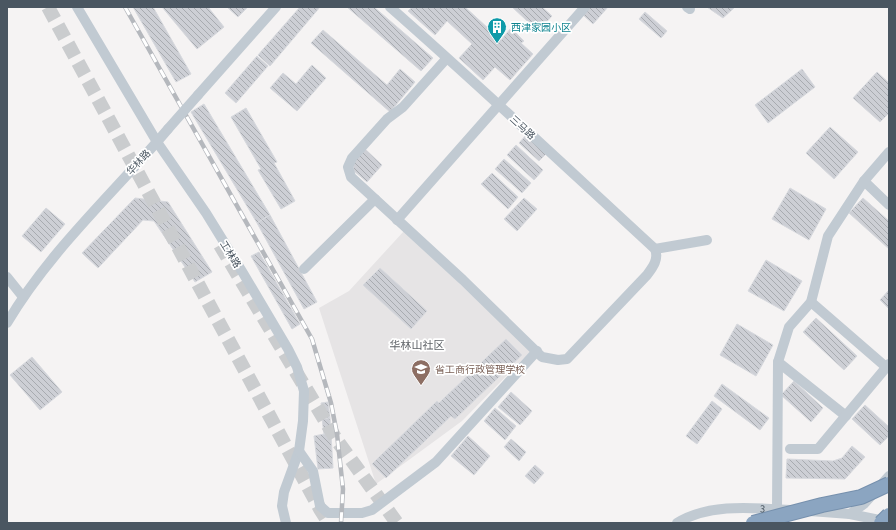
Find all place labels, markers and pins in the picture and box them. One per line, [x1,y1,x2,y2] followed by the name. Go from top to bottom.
[486,16,508,44] building icon: 西津家园小区
[511,21,571,34] place label: 西津家园小区
[410,358,432,386] school or university icon: 省工商行政管理学校
[435,363,525,376] place label: 省工商行政管理学校

